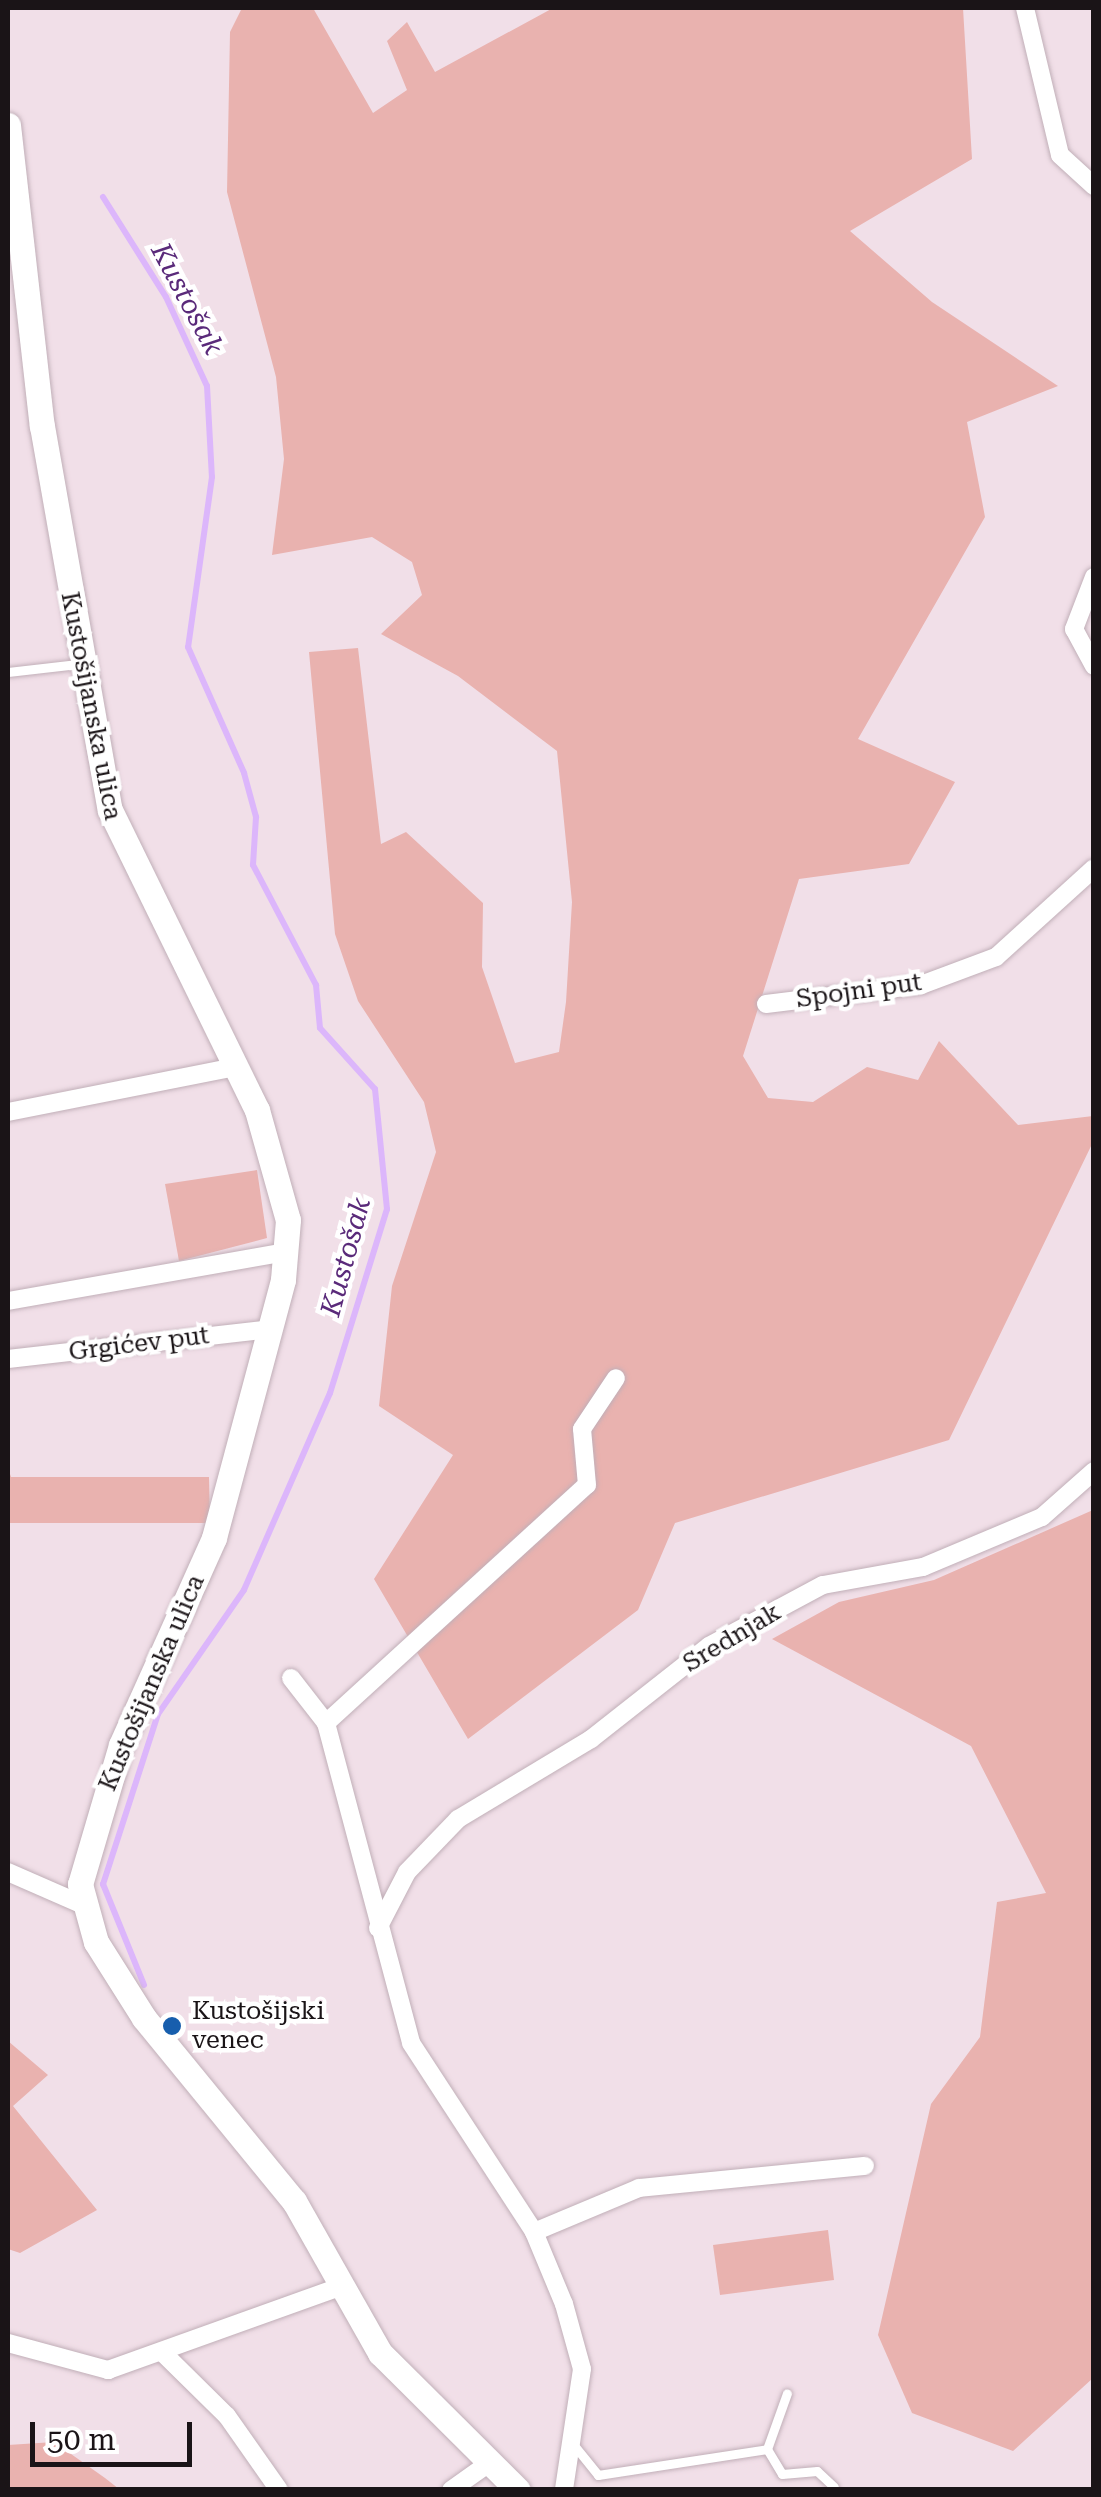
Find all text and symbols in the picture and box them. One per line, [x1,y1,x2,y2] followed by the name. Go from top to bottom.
[144,237,230,361] water label: Kustošak
[54,589,128,823] street label: Kustošijanska ulica
[794,967,924,1015] street label: Spojni put
[314,1194,378,1320] water label: Kustošak
[67,1321,211,1367] street label: Grgićev put
[93,1570,211,1796] street label: Kustošijanska ulica
[678,1597,786,1679] street label: Srednjak
[192,1997,324,2056] place label: Kustošijski venec
[161,2015,183,2037] marker: Kustošijski venec
[35,2402,198,2464] scale bar
[47,2422,116,2457] text: 50 m

